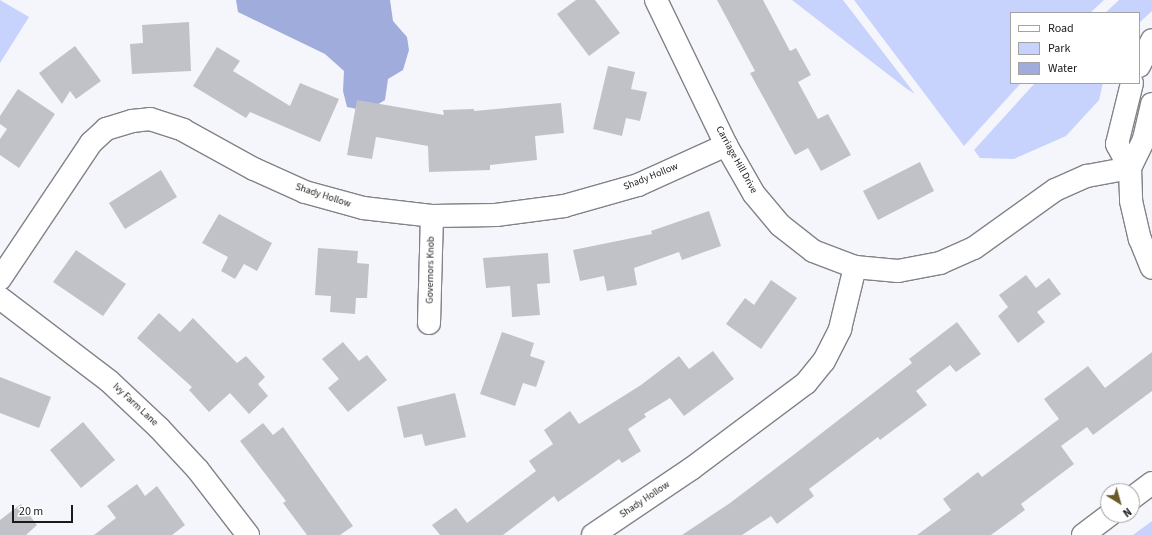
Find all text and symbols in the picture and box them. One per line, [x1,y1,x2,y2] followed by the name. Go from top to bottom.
[1010,12,1140,84] legend
[1048,20,1074,37] text: Road
[1048,40,1070,57] text: Park
[1048,60,1077,77] text: Water
[713,124,759,196] street label: Carriage Hill Drive
[622,161,680,193] street label: Shady Hollow
[294,181,352,211] street label: Shady Hollow
[424,236,438,304] street label: Governors Knob
[110,381,160,429] street label: Ivy Farm Lane
[618,479,672,521] street label: Shady Hollow
[1100,483,1140,523] north arrow
[14,497,75,523] scale bar
[19,503,43,520] text: 20 m
[1119,504,1134,520] text: N

